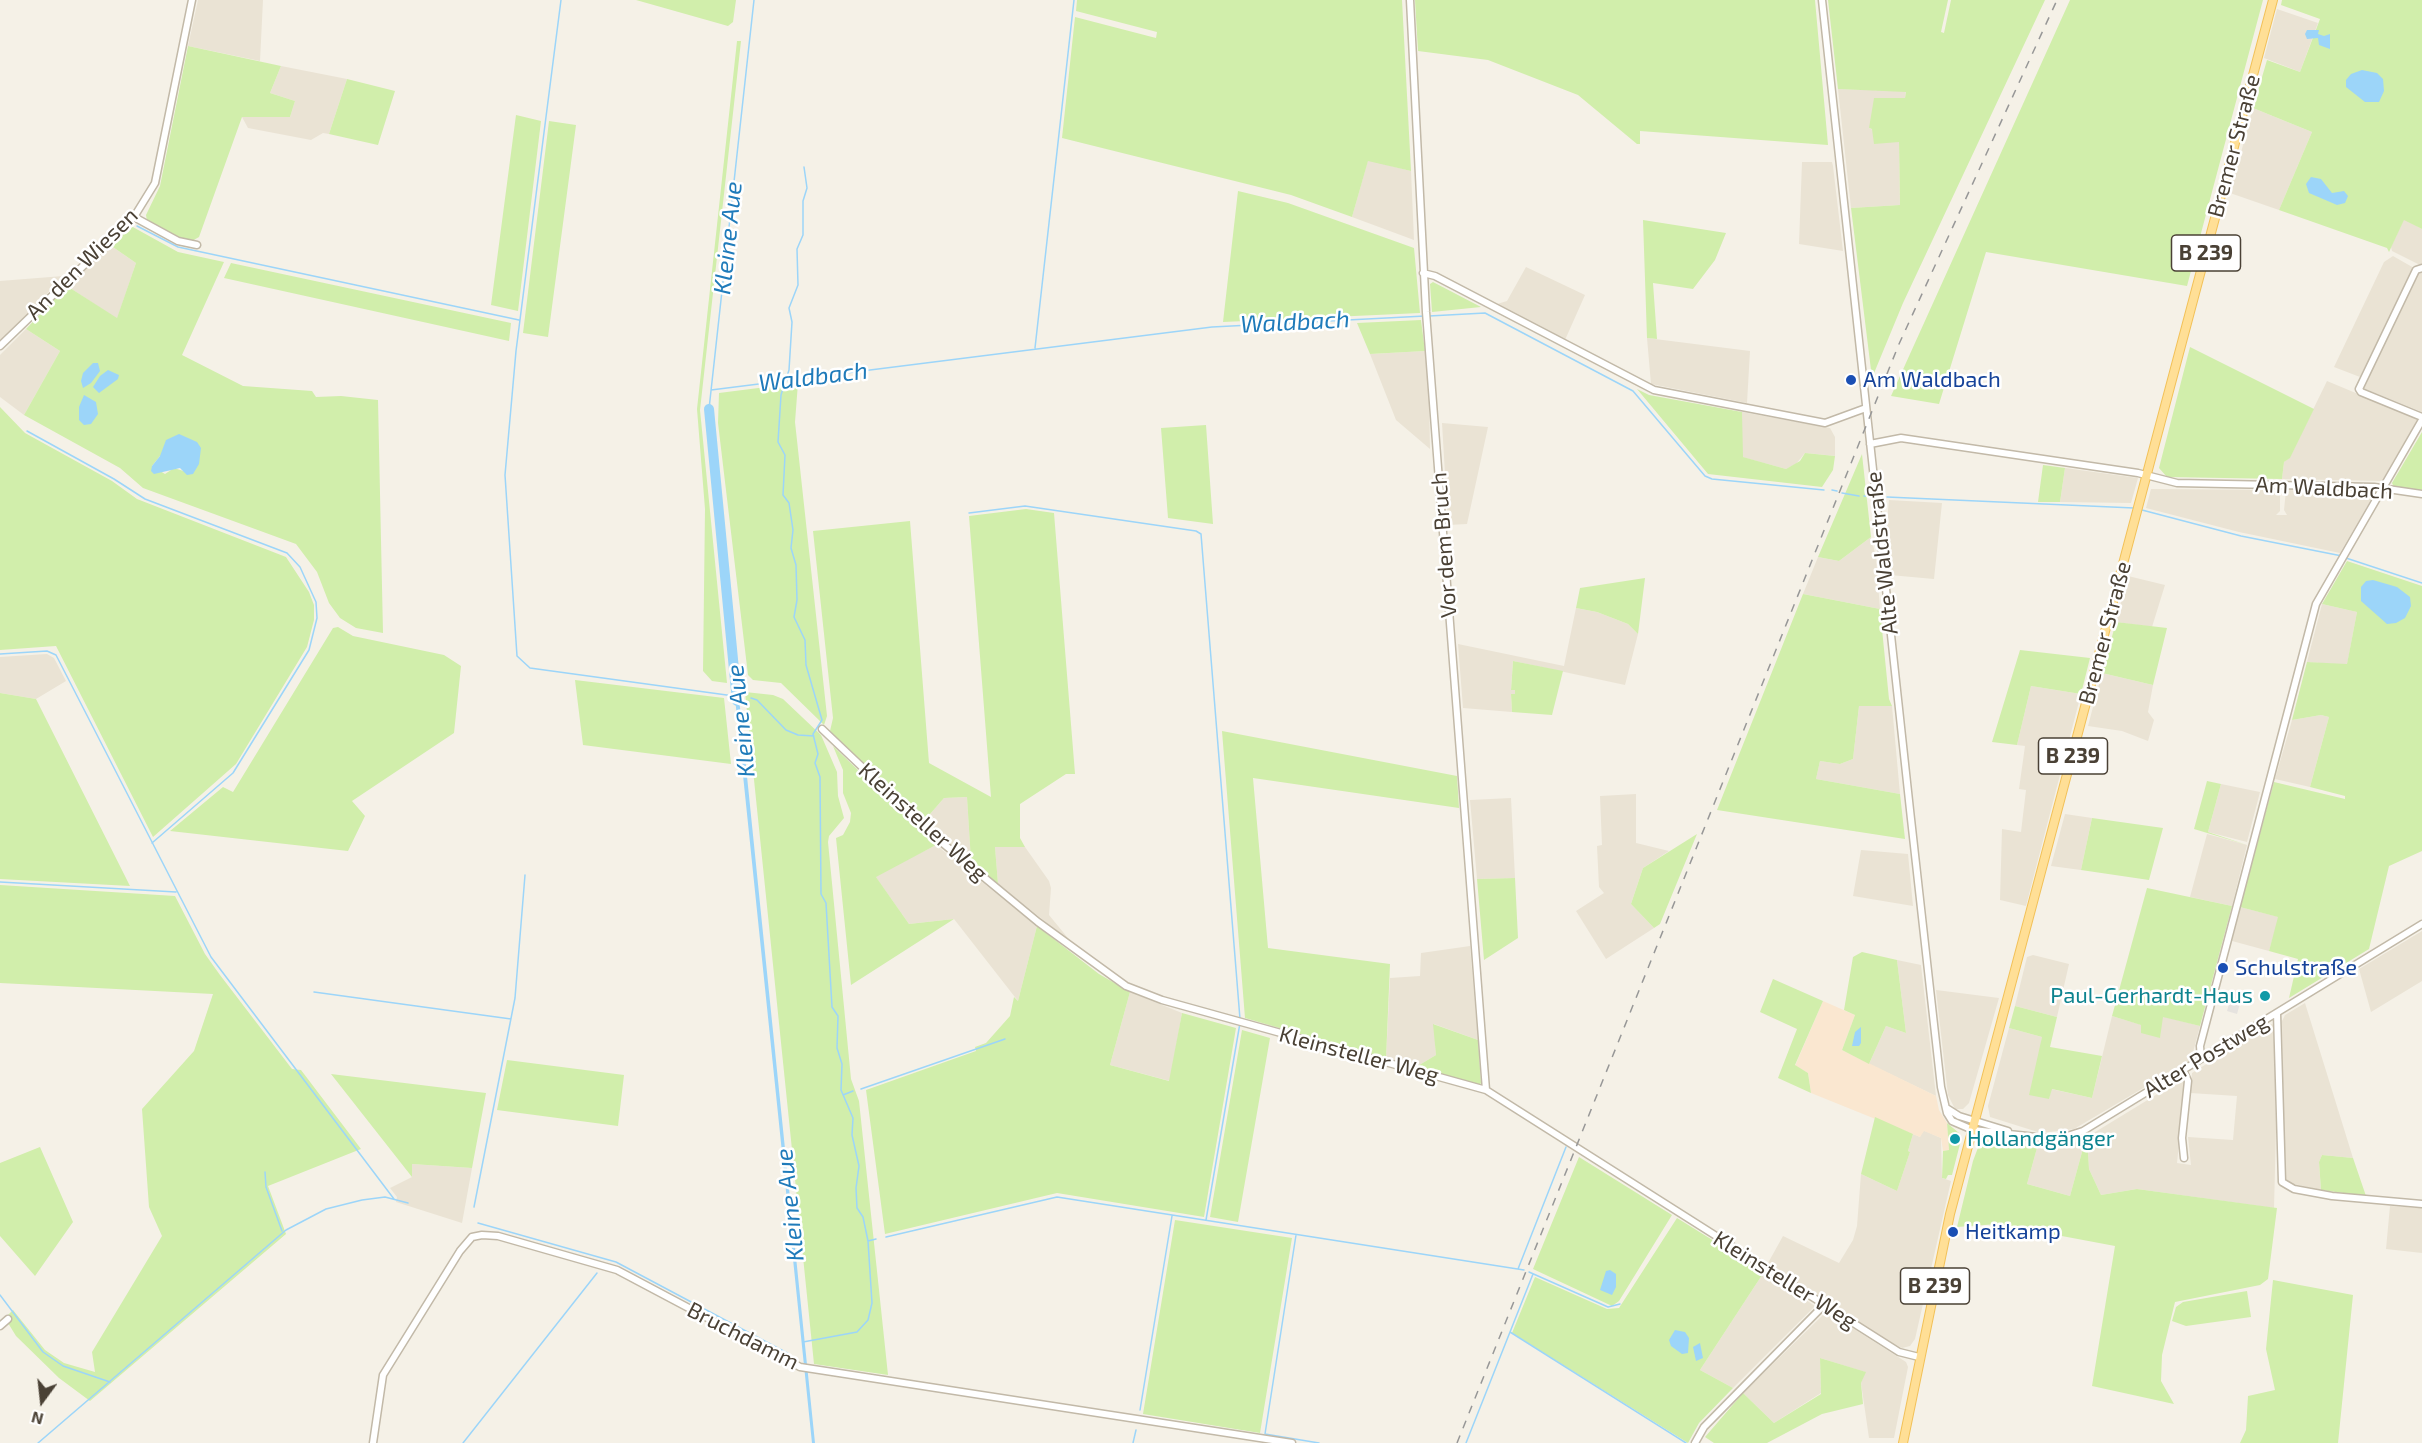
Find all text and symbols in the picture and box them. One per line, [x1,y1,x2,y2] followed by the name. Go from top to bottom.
[2202,72,2266,220] street label: Bremer Straße
[708,180,748,296] water label: Kleine Aue
[21,203,143,325] street label: An den Wiesen
[2172,235,2240,271] road number: B 239
[1239,305,1351,339] water label: Waldbach
[757,356,869,398] water label: Waldbach
[1863,367,2001,393] place label: Am Waldbach
[1844,373,1858,387] marker: Am Waldbach
[1860,470,1904,636] street label: Alte Waldstraße
[1426,471,1462,619] street label: Vor dem Bruch
[2254,471,2394,505] street label: Am Waldbach
[2073,559,2137,707] street label: Bremer Straße
[721,663,761,779] water label: Kleine Aue
[2038,738,2108,774] road number: B 239
[853,757,993,887] street label: Kleinsteller Weg
[2235,955,2357,981] place label: Schulstraße
[2216,961,2230,975] marker: Schulstraße
[2050,983,2253,1009] place label: Paul-Gerhardt-Haus
[2258,989,2272,1003] marker: Paul-Gerhardt-Haus
[2139,1008,2273,1104] street label: Alter Postweg
[1276,1021,1442,1089] street label: Kleinsteller Weg
[1967,1126,2115,1152] place label: Hollandgänger
[1948,1132,1962,1146] marker: Hollandgänger
[770,1147,810,1263] water label: Kleine Aue
[1965,1219,2061,1245] place label: Heitkamp
[1708,1225,1862,1335] street label: Kleinsteller Weg
[1946,1225,1960,1239] marker: Heitkamp
[1900,1268,1970,1304] road number: B 239
[683,1297,803,1375] street label: Bruchdamm
[12,1371,72,1431] north arrow
[29,1408,45,1430] text: N

